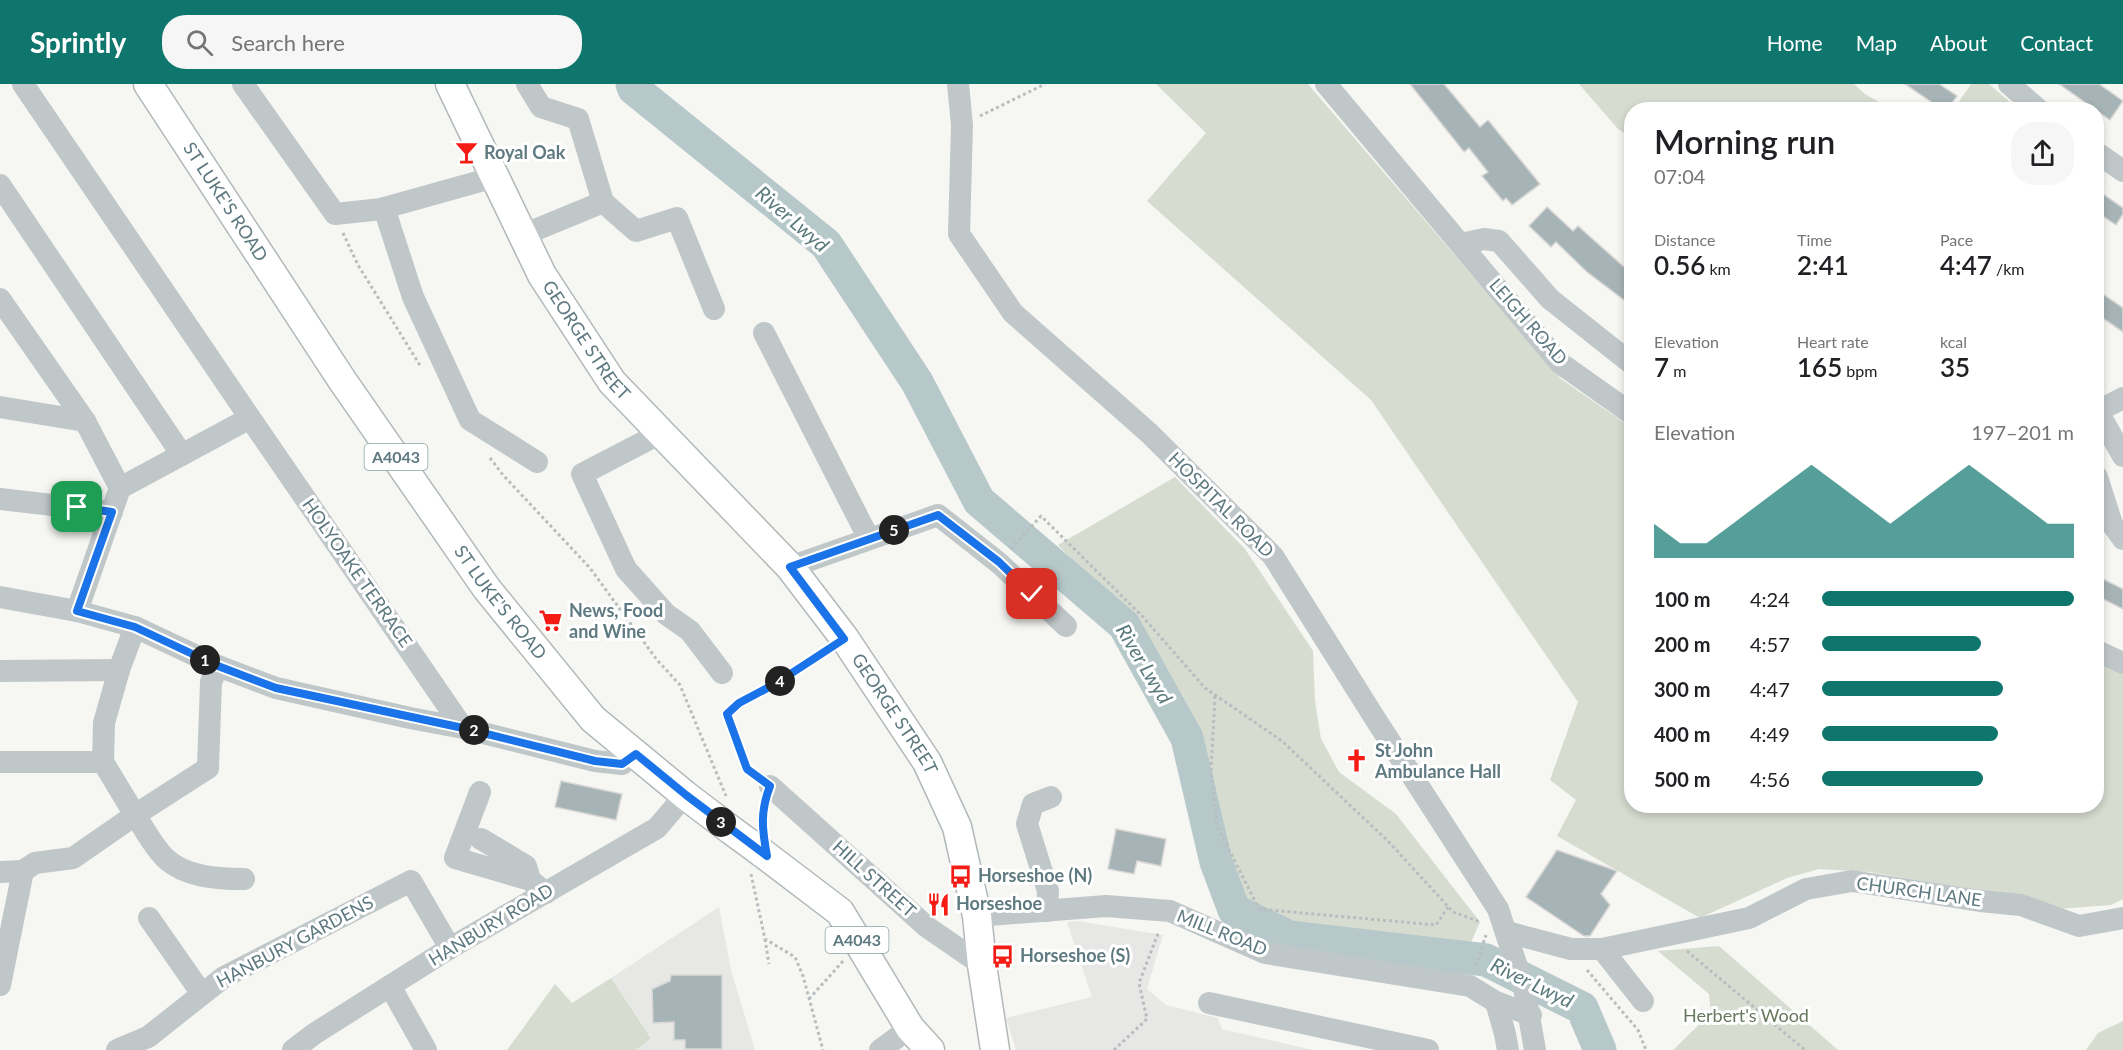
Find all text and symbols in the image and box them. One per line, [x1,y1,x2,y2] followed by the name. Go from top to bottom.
[162,15,582,69] search box
[30,25,126,59] text: Sprintly
[183,26,216,59] icon: search
[231,29,345,56] text: Search here
[1767,30,1823,55] text: Home
[1856,30,1897,55] text: Map
[1930,30,1987,55] text: About
[2020,30,2093,55] text: Contact
[1654,121,1835,161] text: Morning run
[2011,122,2074,185] button: share
[179,138,273,265] street label: ST LUKE'S ROAD
[453,140,479,166] bar icon: Royal Oak
[484,141,566,163] place label: Royal Oak
[1654,164,1705,188] text: 07:04
[751,180,834,257] water label: River Lwyd
[1654,230,1715,249] text: Distance
[1797,230,1832,249] text: Time
[1940,230,1973,249] text: Pace
[1654,249,1705,281] text: 0.56
[1797,249,1849,281] text: 2:41
[1940,249,1992,281] text: 4:47
[1705,259,1731,278] text: km
[1992,259,2024,278] text: /km
[1485,274,1572,369] street label: LEIGH ROAD
[539,276,636,404] street label: GEORGE STREET
[1654,332,1719,351] text: Elevation
[1797,332,1869,351] text: Heart rate
[1940,332,1967,351] text: kcal
[1654,351,1669,383] text: 7
[1797,351,1842,383] text: 165
[1940,351,1970,383] text: 35
[1669,361,1686,380] text: m
[1842,361,1877,380] text: bpm
[1654,420,1735,444] text: Elevation
[1971,420,2074,444] text: 197–201 m
[364,444,428,470] road number: A4043
[1165,447,1279,561] street label: HOSPITAL ROAD
[51,481,102,532] pin
[60,490,93,523] icon: arrive
[298,494,418,651] street label: HOLYOAKE TERRACE
[879,515,909,545] pin: 5
[889,520,899,539] text: 5
[450,541,552,663] street label: ST LUKE'S ROAD
[1006,568,1057,619] pin
[1015,577,1048,610] icon: check
[1654,587,1710,611] text: 100 m
[1750,587,1790,611] text: 4:24
[569,599,663,642] place label: News, Food and Wine
[538,608,564,634] supermarket icon: News, Food and Wine
[1112,619,1178,708] water label: River Lwyd
[1654,632,1710,656] text: 200 m
[1750,632,1790,656] text: 4:57
[190,645,220,675] pin: 1
[848,649,943,777] street label: GEORGE STREET
[200,650,210,669] text: 1
[765,666,795,696] pin: 4
[775,671,785,690] text: 4
[1654,677,1710,701] text: 300 m
[1750,677,1790,701] text: 4:47
[459,715,489,745] pin: 2
[469,720,479,739] text: 2
[1654,722,1710,746] text: 400 m
[1750,722,1790,746] text: 4:49
[1374,739,1501,782] place label: St John Ambulance Hall
[1344,748,1370,774] church icon: St John Ambulance Hall
[1654,767,1710,791] text: 500 m
[1750,767,1790,791] text: 4:56
[706,807,736,837] pin: 3
[716,812,726,831] text: 3
[829,835,921,922] street label: HILL STREET
[947,863,973,889] bus stop icon: Horseshoe (N)
[978,864,1092,886] place label: Horseshoe (N)
[1855,871,1983,911] street label: CHURCH LANE
[424,878,557,970] street label: HANBURY ROAD
[212,890,377,992] street label: HANBURY GARDENS
[925,891,951,917] restaurant icon: Horseshoe
[956,892,1043,914] place label: Horseshoe
[1174,904,1271,960] street label: MILL ROAD
[826,927,888,953] road number: A4043
[989,943,1015,969] bus stop icon: Horseshoe (S)
[1020,944,1130,966] place label: Horseshoe (S)
[1487,952,1578,1013] water label: River Lwyd
[1683,1004,1809,1026] park label: Herbert's Wood

